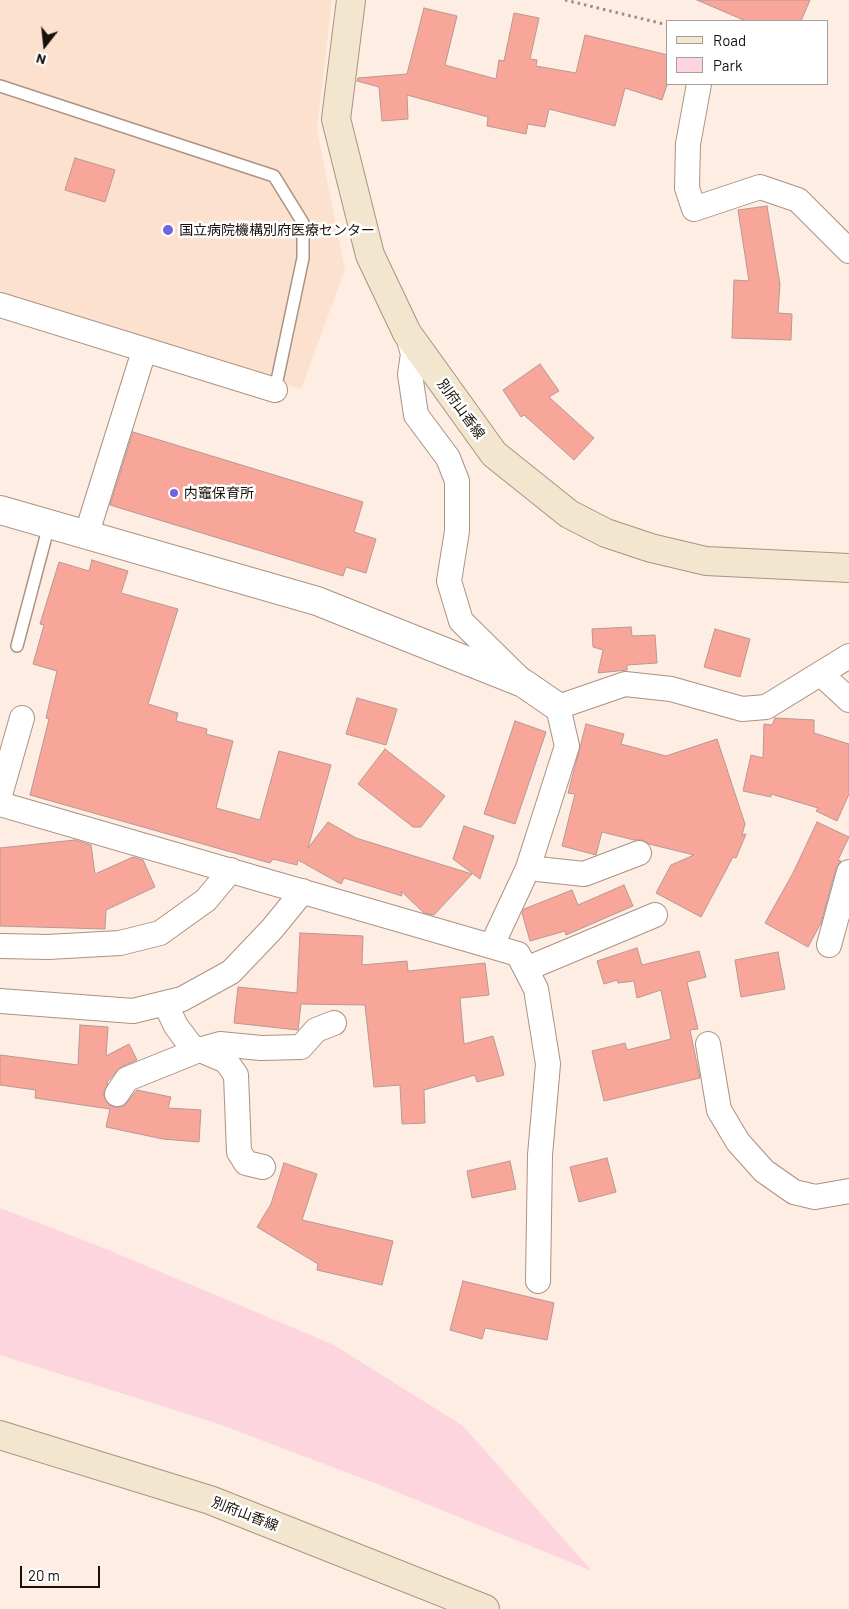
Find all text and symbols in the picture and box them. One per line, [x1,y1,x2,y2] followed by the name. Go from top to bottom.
[20,20,70,70] north arrow
[666,20,829,85] legend
[713,31,746,49] text: Road
[34,50,48,69] text: N
[713,56,742,74] text: Park
[179,222,375,238] place label: 国立病院機構別府医療センター
[161,223,175,237] marker: 国立病院機構別府医療センター
[434,376,488,442] street label: 別府山香線
[184,485,254,501] place label: 内竈保育所
[168,487,180,499] marker: 内竈保育所
[209,1494,281,1534] street label: 別府山香線
[22,1556,102,1588] scale bar
[28,1566,60,1584] text: 20 m

